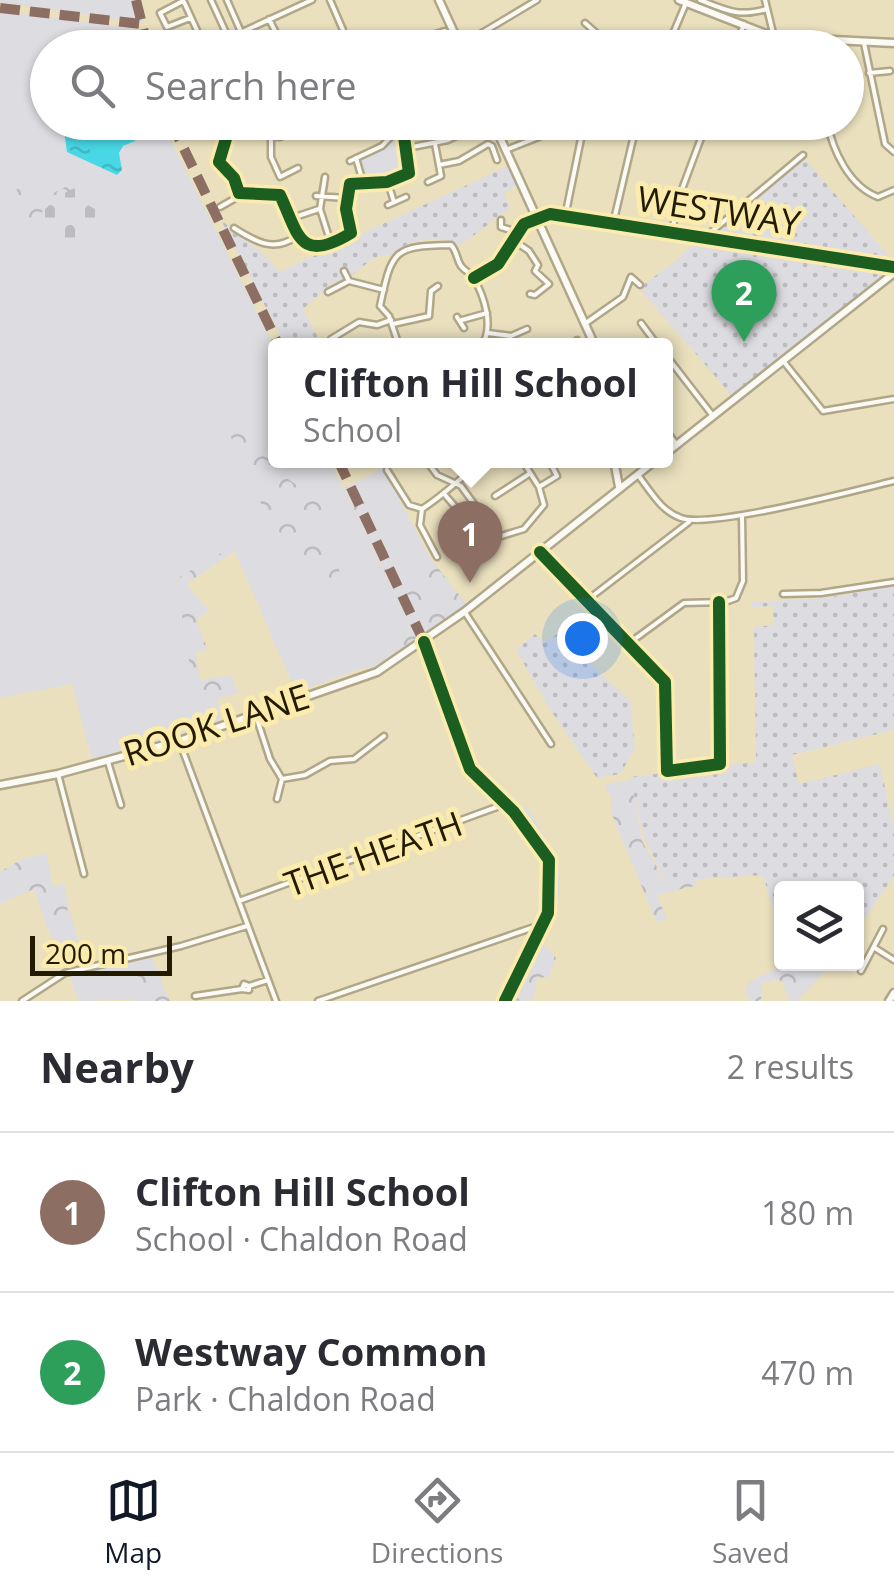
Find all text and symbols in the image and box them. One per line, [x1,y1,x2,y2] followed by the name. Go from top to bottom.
[30,30,864,140] search box
[65,58,120,113] icon: search
[145,59,357,111] text: Search here
[634,174,804,246] street label: WESTWAY
[712,260,776,342] pin: 2
[268,338,673,468] popup
[303,356,638,408] text: Clifton Hill School
[303,408,402,451] text: School
[438,500,502,583] pin: 1
[557,613,608,664] your location
[117,672,315,776] street label: ROOK LANE
[278,799,468,907] street label: THE HEATH
[774,881,864,971] map controls
[774,881,864,971] button: layers
[30,931,172,976] scale bar
[45,934,126,972] text: 200 m
[40,1038,194,1095] text: Nearby
[727,1045,854,1088] text: 2 results
[135,1165,470,1217] text: Clifton Hill School
[63,1191,82,1234] text: 1
[761,1191,854,1234] text: 180 m
[135,1217,468,1260] text: School · Chaldon Road
[135,1325,487,1377] text: Westway Common
[63,1351,82,1394] text: 2
[761,1351,854,1394] text: 470 m
[135,1377,436,1420] text: Park · Chaldon Road
[104,1473,162,1571] tab: Map
[371,1473,503,1571] tab: Directions
[712,1473,790,1571] tab: Saved

